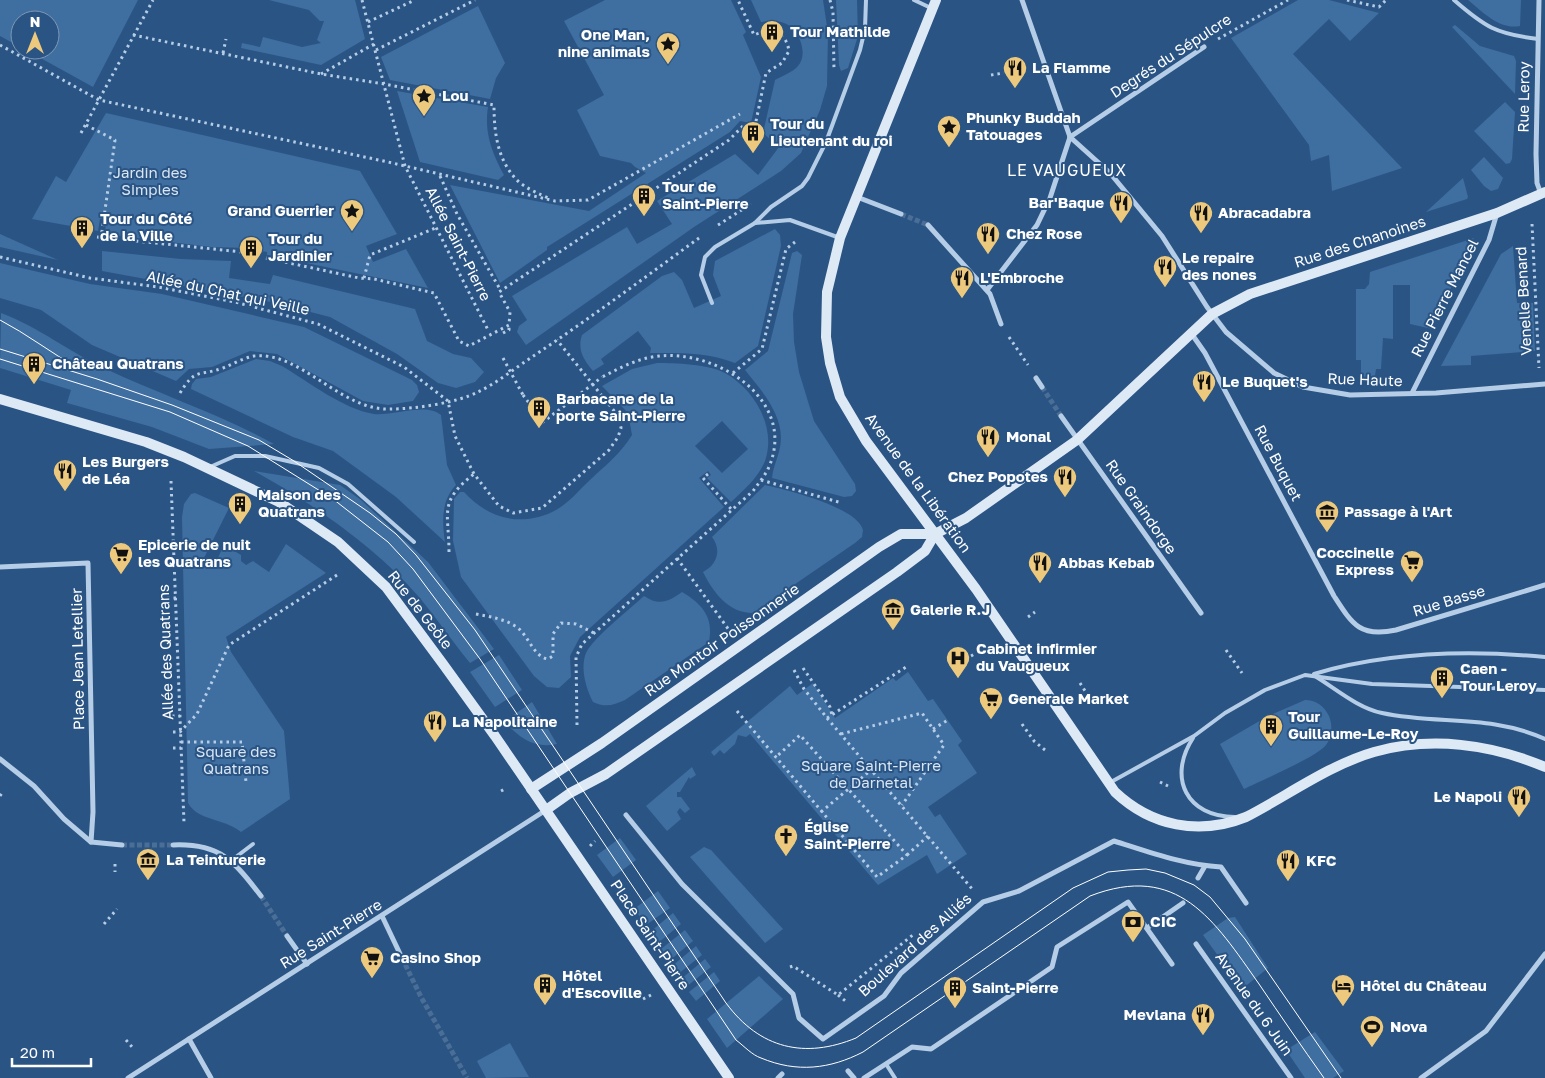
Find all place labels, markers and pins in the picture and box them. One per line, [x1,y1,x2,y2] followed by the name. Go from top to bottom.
[759,19,785,53] building icon: Tour Mathilde
[790,22,890,40] place label: Tour Mathilde
[558,25,650,60] place label: One Man, nine animals
[655,31,681,65] place icon: One Man, nine animals
[1002,55,1028,89] restaurant icon: La Flamme
[1032,58,1111,76] place label: La Flamme
[411,83,437,117] place icon: Lou
[442,86,469,104] place label: Lou
[966,108,1080,143] place label: Phunky Buddah Tatouages
[770,114,893,149] place label: Tour du Lieutenant du roi
[936,114,962,148] place icon: Phunky Buddah Tatouages
[740,120,766,154] building icon: Tour du Lieutenant du roi
[662,177,749,212] place label: Tour de Saint-Pierre
[631,183,657,217] building icon: Tour de Saint-Pierre
[1108,190,1134,224] restaurant icon: Bar'Baque
[1028,193,1104,211] place label: Bar'Baque
[339,198,365,232] place icon: Grand Guerrier
[1188,200,1214,234] restaurant icon: Abracadabra
[227,201,334,219] place label: Grand Guerrier
[1218,203,1311,221] place label: Abracadabra
[100,209,193,244] place label: Tour du Côté de la Ville
[69,215,95,249] building icon: Tour du Côté de la Ville
[975,221,1001,255] restaurant icon: Chez Rose
[1006,224,1083,242] place label: Chez Rose
[268,229,332,264] place label: Tour du Jardinier
[238,235,264,269] building icon: Tour du Jardinier
[1182,248,1257,283] place label: Le repaire des nones
[1152,254,1178,288] restaurant icon: Le repaire des nones
[949,265,975,299] restaurant icon: L'Embroche
[980,268,1064,286] place label: L'Embroche
[21,351,47,385] building icon: Château Quatrans
[52,354,184,372] place label: Château Quatrans
[1191,369,1217,403] restaurant icon: Le Buquet's
[1222,372,1308,390] place label: Le Buquet's
[556,389,686,424] place label: Barbacane de la porte Saint-Pierre
[526,395,552,429] building icon: Barbacane de la porte Saint-Pierre
[975,424,1001,458] restaurant icon: Monal
[1006,427,1051,445] place label: Monal
[82,452,169,487] place label: Les Burgers de Léa
[52,458,78,492] restaurant icon: Les Burgers de Léa
[1052,464,1078,498] restaurant icon: Chez Popotes
[948,467,1048,485] place label: Chez Popotes
[258,485,341,520] place label: Maison des Quatrans
[227,491,253,525] building icon: Maison des Quatrans
[1314,499,1340,533] museum icon: Passage à l'Art
[1344,502,1452,520] place label: Passage à l'Art
[138,535,251,570] place label: Epicerie de nuit les Quatrans
[108,541,134,575] supermarket icon: Epicerie de nuit les Quatrans
[1316,543,1394,578] place label: Coccinelle Express
[1399,549,1425,583] supermarket icon: Coccinelle Express
[1027,550,1053,584] restaurant icon: Abbas Kebab
[1058,553,1155,571] place label: Abbas Kebab
[880,597,906,631] museum icon: Galerie R.J
[910,600,990,618] place label: Galerie R.J
[976,639,1097,674] place label: Cabinet infirmier du Vaugueux
[945,645,971,679] hospital icon: Cabinet infirmier du Vaugueux
[1460,659,1537,694] place label: Caen - Tour Leroy
[1429,665,1455,699] building icon: Caen - Tour Leroy
[978,686,1004,720] supermarket icon: Generale Market
[1008,689,1129,707] place label: Generale Market
[1288,707,1418,742] place label: Tour Guillaume-Le-Roy
[422,709,448,743] restaurant icon: La Napolitaine
[452,712,557,730] place label: La Napolitaine
[1258,713,1284,747] building icon: Tour Guillaume-Le-Roy
[1506,784,1532,818] restaurant icon: Le Napoli
[1433,787,1502,805] place label: Le Napoli
[804,817,891,852] place label: Église Saint-Pierre
[773,823,799,857] church icon: Église Saint-Pierre
[135,847,161,881] museum icon: La Teinturerie
[1275,848,1301,882] restaurant icon: KFC
[166,850,266,868] place label: La Teinturerie
[1306,851,1337,869] place label: KFC
[1120,909,1146,943] bank icon: CIC
[1150,912,1177,930] place label: CIC
[359,945,385,979] supermarket icon: Casino Shop
[390,948,481,966] place label: Casino Shop
[562,966,642,1001] place label: Hôtel d'Escoville
[532,972,558,1006] building icon: Hôtel d'Escoville
[1330,973,1356,1007] hotel icon: Hôtel du Château
[942,975,968,1009] building icon: Saint-Pierre
[1360,976,1487,994] place label: Hôtel du Château
[972,978,1059,996] place label: Saint-Pierre
[1190,1002,1216,1036] restaurant icon: Mevlana
[1124,1005,1186,1023] place label: Mevlana
[1359,1014,1385,1048] sports icon: Nova
[1390,1017,1428,1035] place label: Nova

